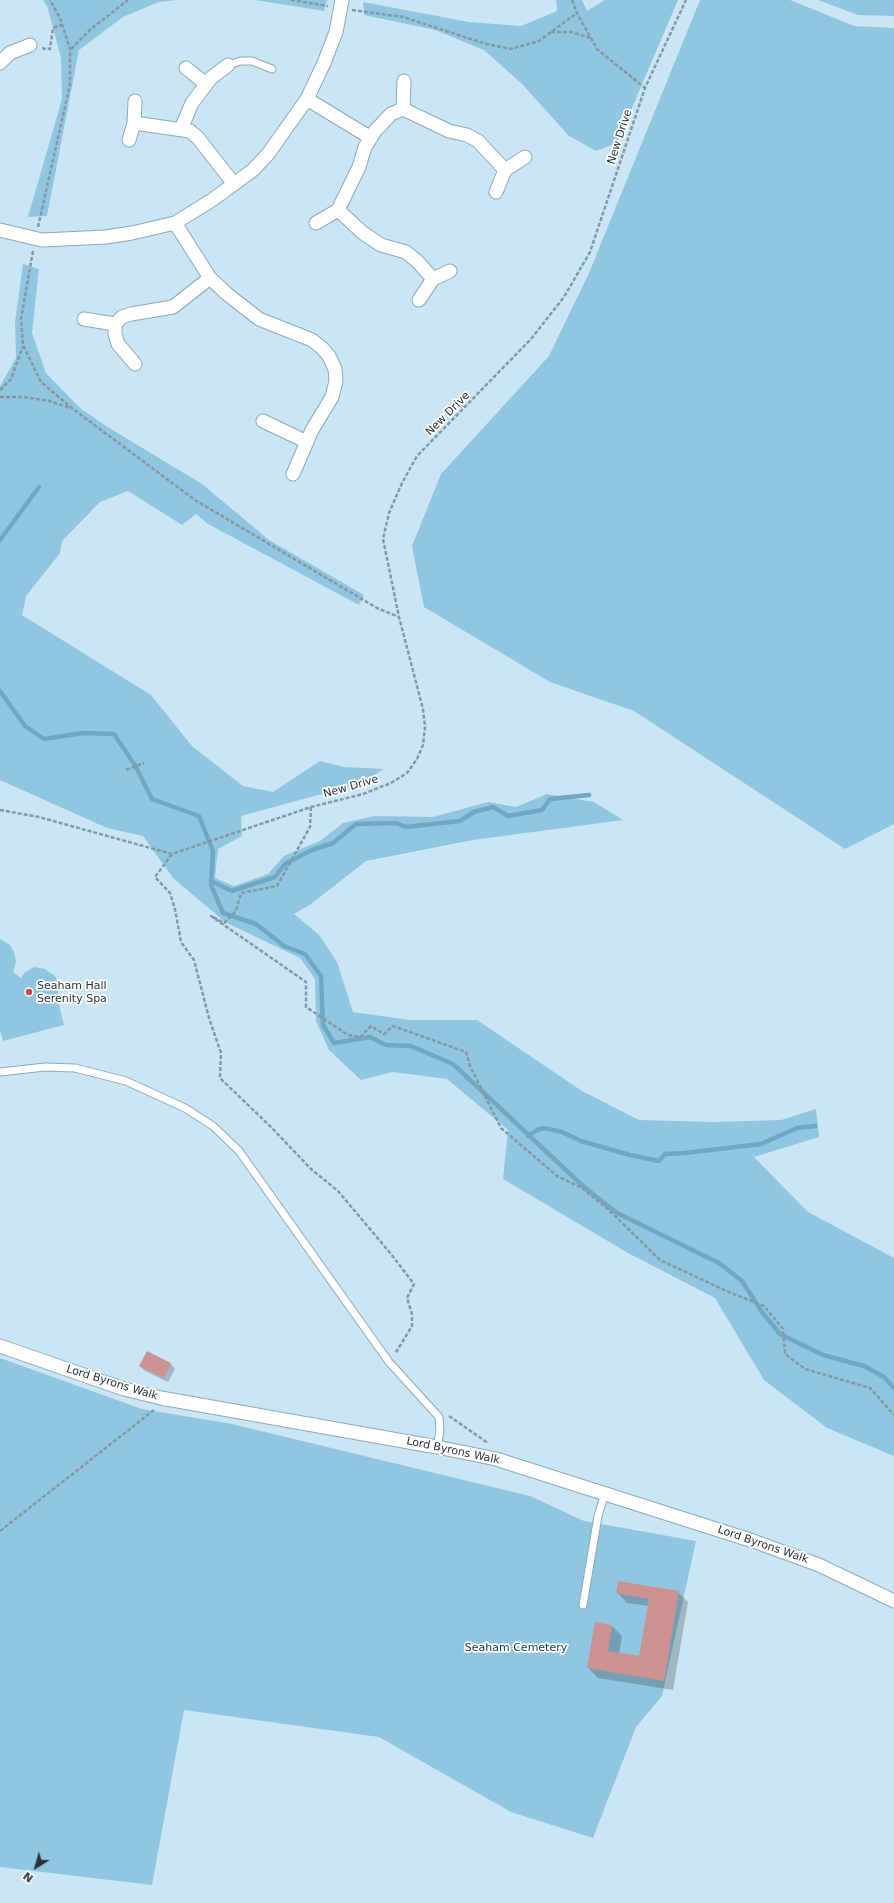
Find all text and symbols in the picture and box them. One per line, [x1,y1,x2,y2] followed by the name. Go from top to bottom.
[605,108,635,166] street label: New Drive
[423,389,473,439] street label: New Drive
[322,773,380,801] street label: New Drive
[37,979,107,1005] place label: Seaham Hall Serenity Spa
[24,987,34,997] marker: Seaham Hall Serenity Spa
[65,1363,159,1403] street label: Lord Byrons Walk
[405,1435,501,1467] street label: Lord Byrons Walk
[716,1523,810,1567] street label: Lord Byrons Walk
[465,1641,567,1655] park label: Seaham Cemetery
[16,1847,56,1887] north arrow
[21,1869,36,1885] text: N

